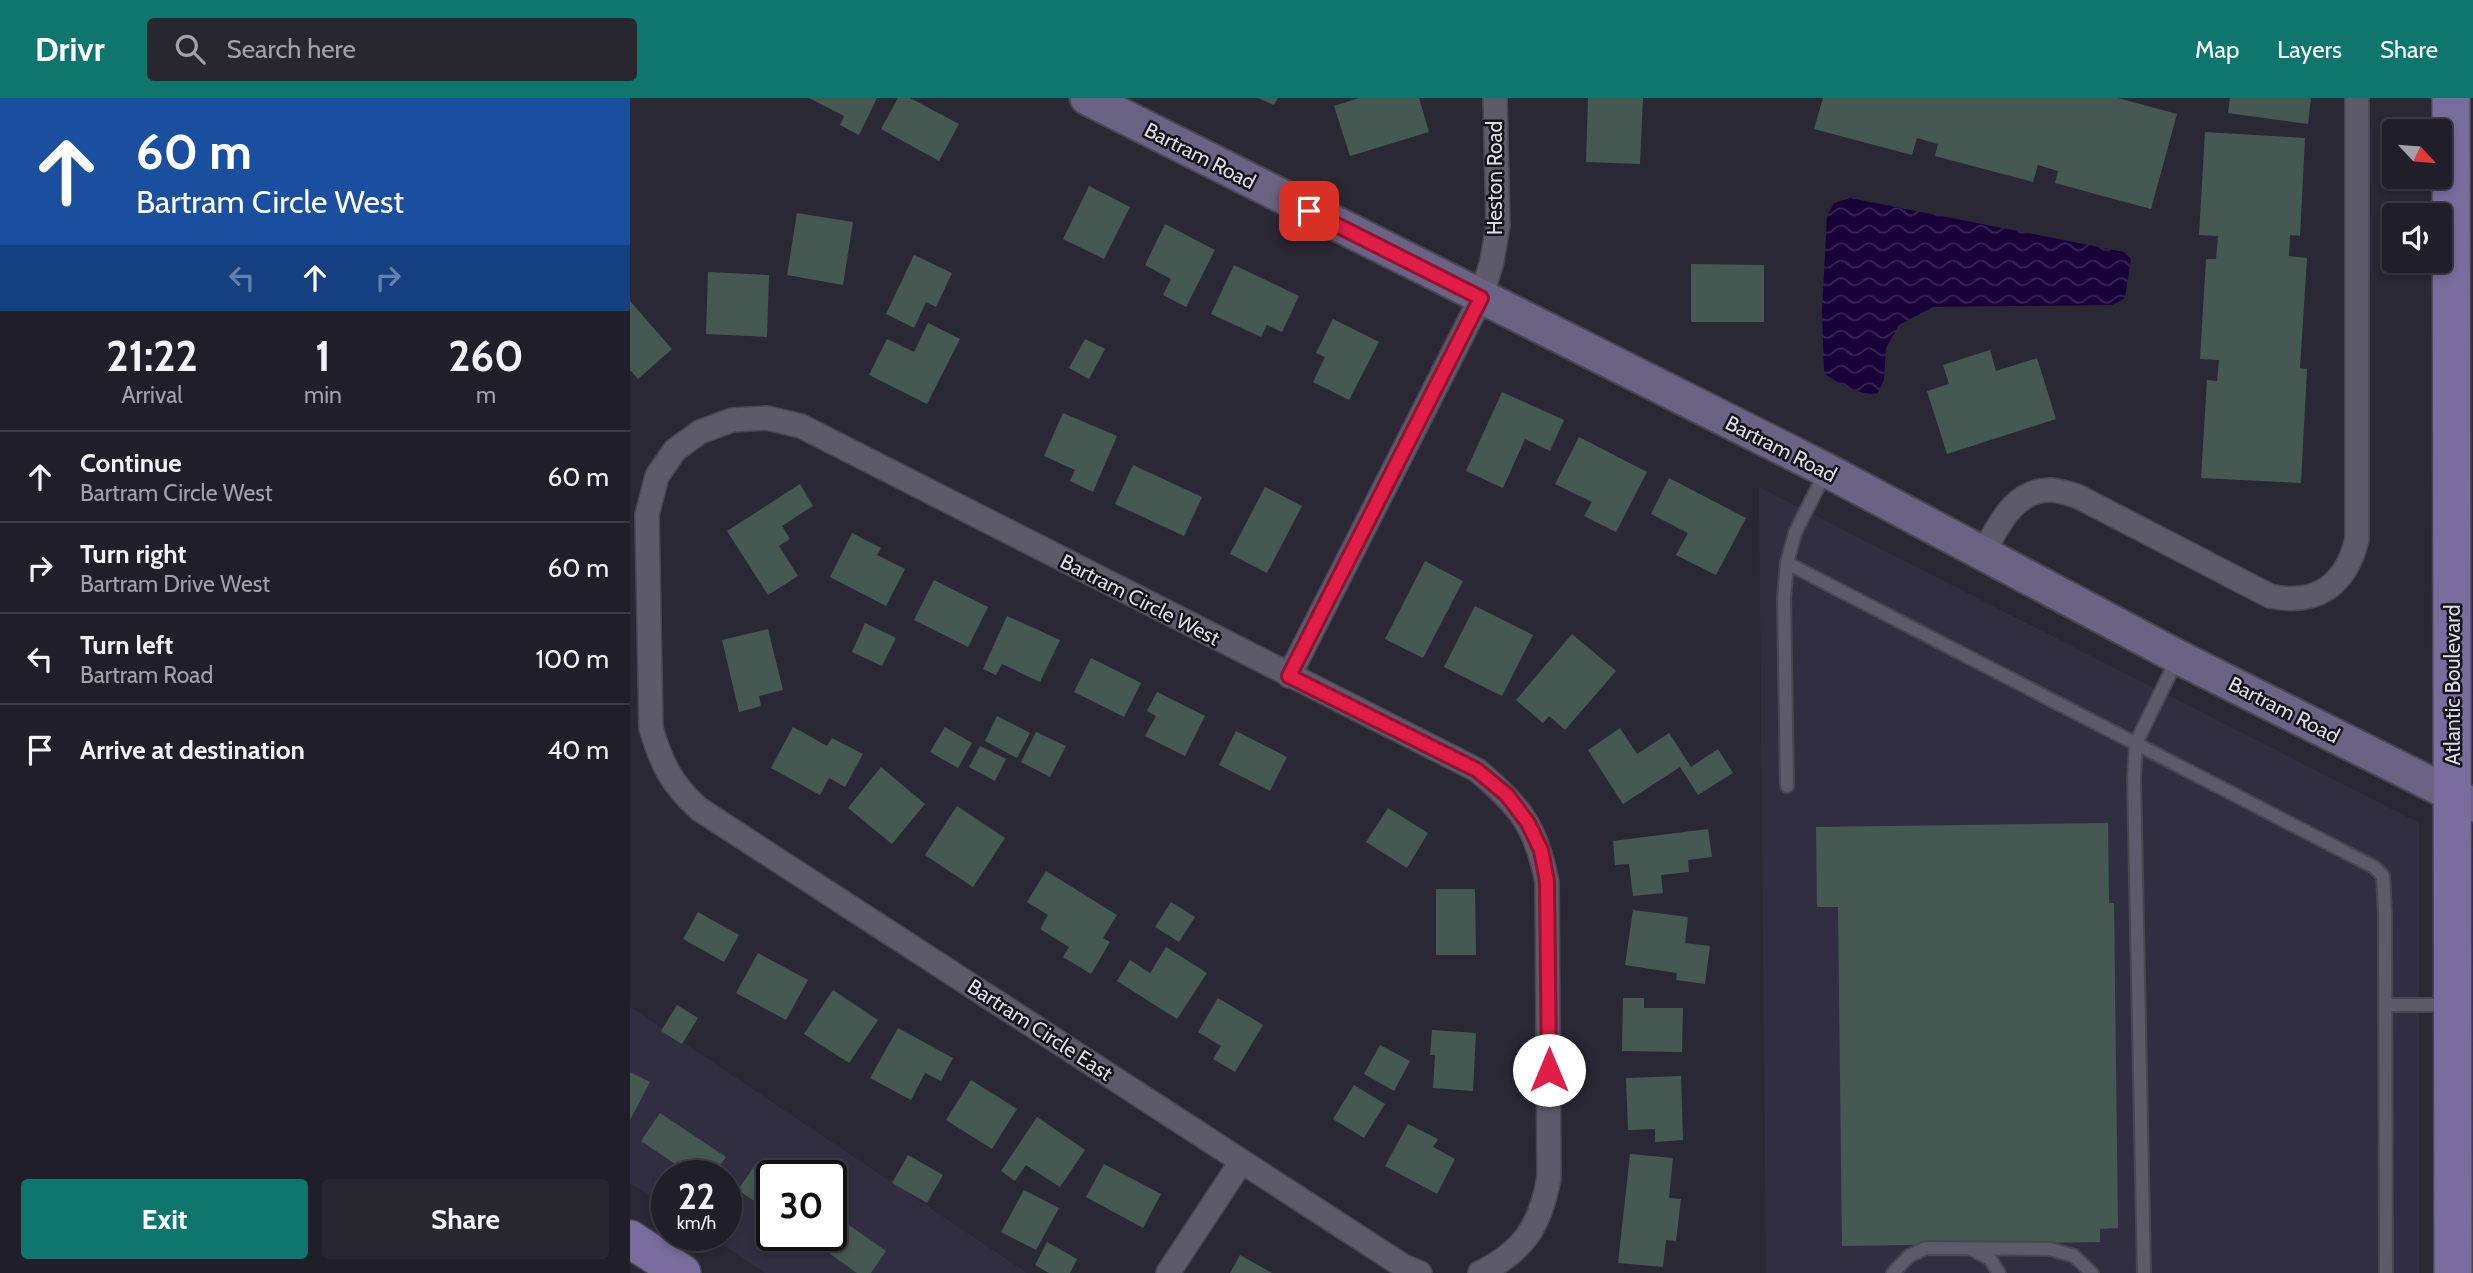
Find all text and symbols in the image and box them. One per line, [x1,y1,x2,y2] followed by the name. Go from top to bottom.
[147,18,637,81] search box
[35,29,105,69] text: Drivr
[171,30,209,68] icon: search
[227,33,356,65] text: Search here
[2195,35,2239,64] text: Map
[2277,35,2342,64] text: Layers
[2380,35,2438,64] text: Share
[1140,117,1260,194] street label: Bartram Road
[2382,119,2452,189] north arrow
[2382,119,2452,273] map controls
[1482,121,1507,235] street label: Heston Road
[136,122,252,181] text: 60 m
[21,126,112,217] icon: ahead
[1279,181,1339,241] pin
[136,182,404,221] text: Bartram Circle West
[1290,192,1328,230] icon: arrive
[2382,203,2452,273] button: sound
[223,259,261,297] icon: left
[296,259,334,297] icon: ahead
[369,259,407,297] icon: right
[106,330,198,382] text: 21:22
[315,330,331,382] text: 1
[448,330,524,382] text: 260
[121,381,183,409] text: Arrival
[304,381,342,409] text: min
[476,381,496,409] text: m
[1721,410,1841,487] street label: Bartram Road
[80,447,182,479] text: Continue
[21,458,59,496] icon: ahead
[547,461,609,493] text: 60 m
[80,479,273,507] text: Bartram Circle West
[80,538,186,570] text: Turn right
[1056,548,1224,651] street label: Bartram Circle West
[21,549,59,587] icon: right
[547,552,609,584] text: 60 m
[80,570,270,598] text: Bartram Drive West
[2440,605,2465,765] street label: Atlantic Boulevard
[80,629,173,661] text: Turn left
[21,640,59,678] icon: left
[536,643,609,675] text: 100 m
[80,661,213,689] text: Bartram Road
[2224,671,2344,748] street label: Bartram Road
[21,731,59,769] icon: arrive
[80,734,305,766] text: Arrive at destination
[547,734,609,766] text: 40 m
[963,973,1117,1086] street label: Bartram Circle East
[1512,1033,1586,1107] position arrow
[756,1160,847,1251] speed limit sign: 30
[678,1175,715,1218] text: 22
[21,1179,308,1259] button: Exit
[322,1179,609,1259] button: Share
[677,1212,716,1234] text: km/h

